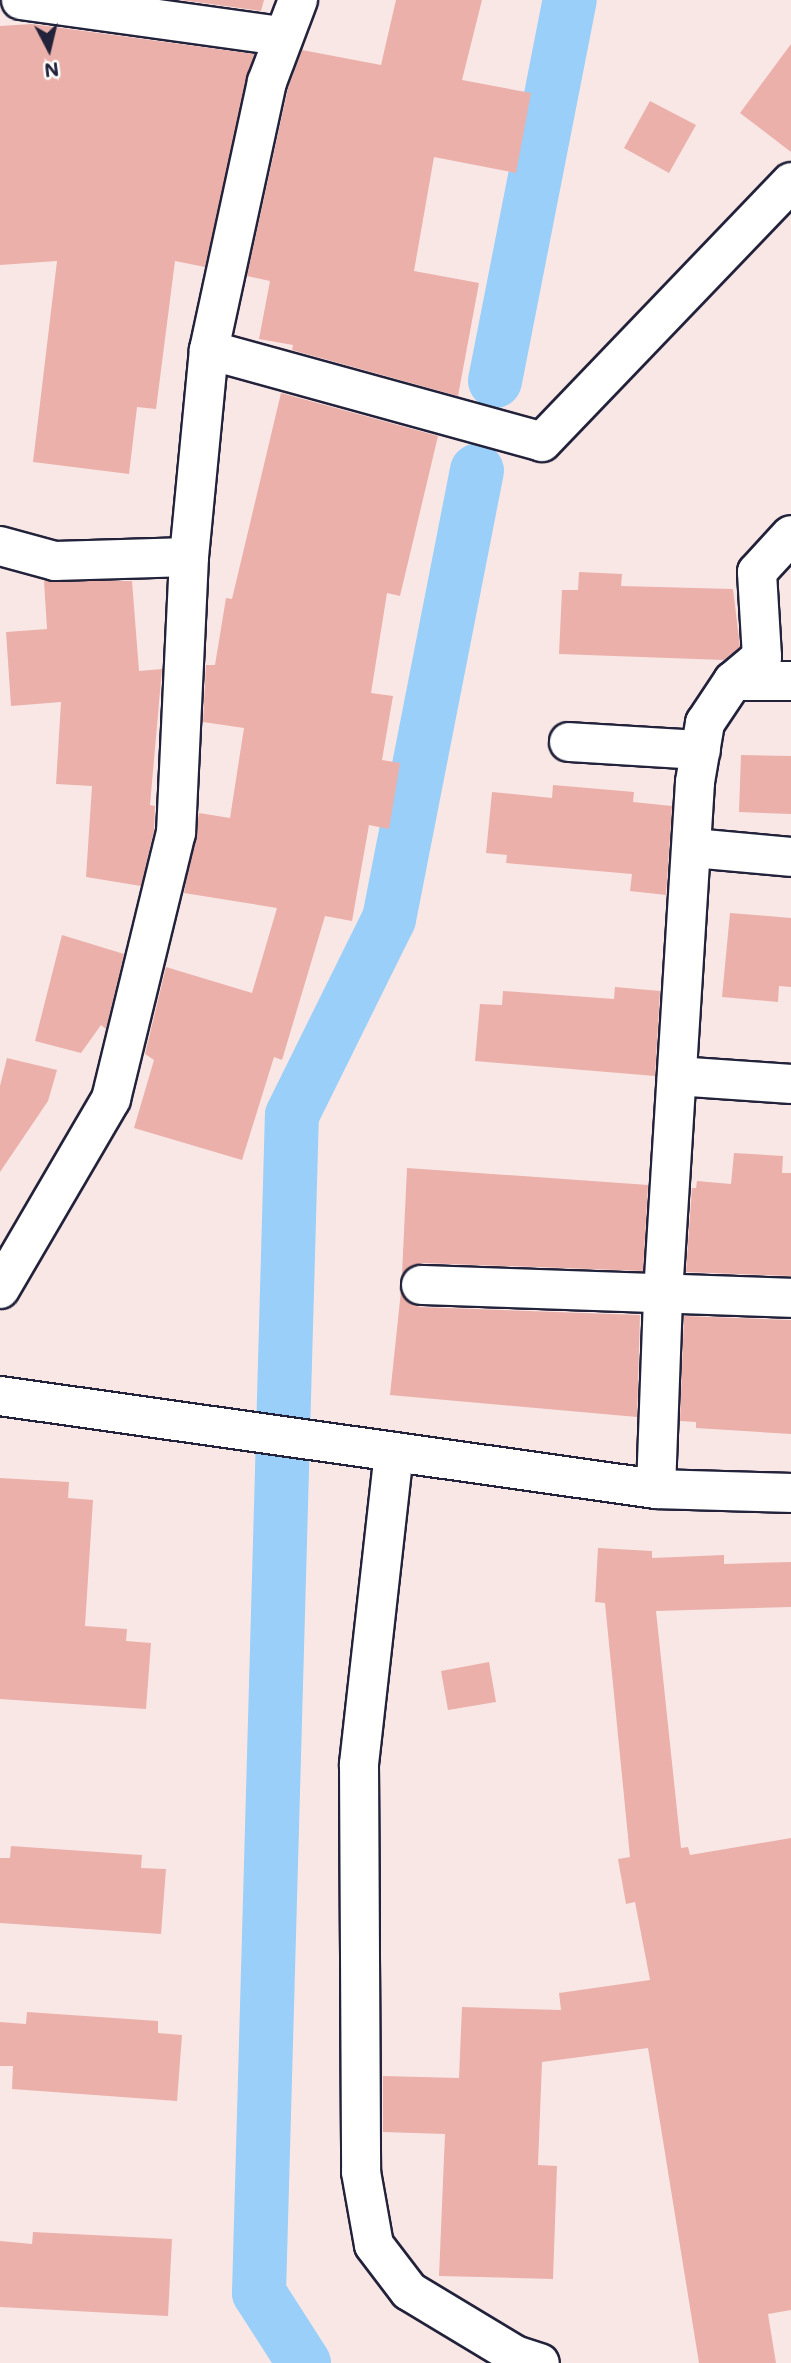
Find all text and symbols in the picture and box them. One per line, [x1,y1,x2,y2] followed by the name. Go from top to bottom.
[14,14,84,84] north arrow
[43,57,60,84] text: N

